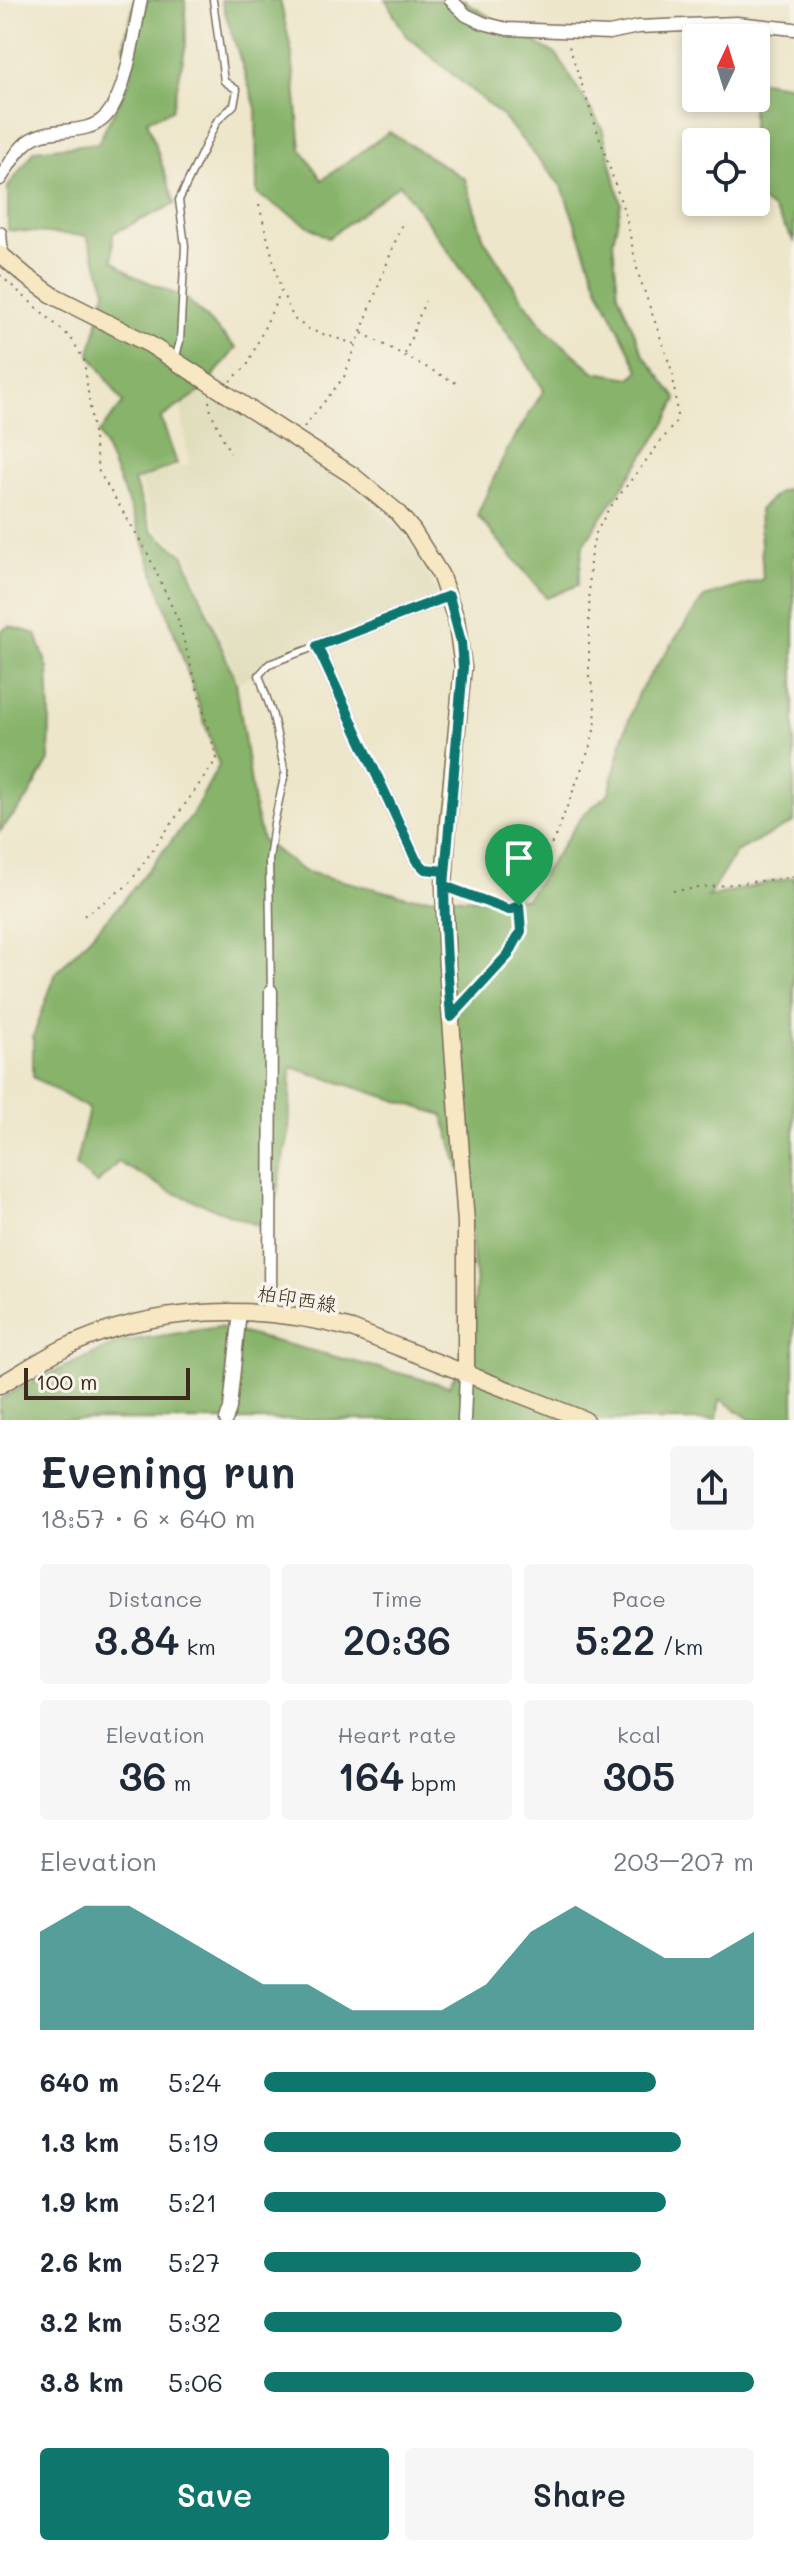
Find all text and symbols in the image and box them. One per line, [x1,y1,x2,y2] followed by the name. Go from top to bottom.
[682,24,770,112] north arrow
[682,24,770,216] map controls
[682,128,770,216] button: locate
[485,824,553,906] pin
[497,836,541,880] icon: arrive
[256,1279,339,1317] street label: 柏印西線
[24,1364,190,1400] scale bar
[36,1367,98,1396] text: 100 m
[40,1442,295,1499] text: Evening run
[670,1446,754,1530] button: share
[40,1501,255,1535] text: 18:57 · 6 × 640 m
[108,1584,202,1613] text: Distance
[372,1584,422,1613] text: Time
[612,1584,666,1613] text: Pace
[94,1613,180,1665] text: 3.84
[343,1613,451,1665] text: 20:36
[575,1613,655,1665] text: 5:22
[180,1632,216,1661] text: km
[655,1632,703,1661] text: /km
[106,1720,204,1749] text: Elevation
[338,1720,456,1749] text: Heart rate
[617,1720,661,1749] text: kcal
[119,1749,167,1801] text: 36
[338,1749,404,1801] text: 164
[603,1749,675,1801] text: 305
[167,1768,191,1797] text: m
[404,1768,456,1797] text: bpm
[40,1844,157,1878] text: Elevation
[613,1844,754,1878] text: 203–207 m
[40,2065,119,2099] text: 640 m
[168,2065,221,2099] text: 5:24
[40,2125,119,2159] text: 1.3 km
[168,2125,218,2159] text: 5:19
[40,2185,119,2219] text: 1.9 km
[168,2185,217,2219] text: 5:21
[40,2245,122,2279] text: 2.6 km
[168,2245,220,2279] text: 5:27
[40,2305,122,2339] text: 3.2 km
[168,2305,221,2339] text: 5:32
[40,2365,124,2399] text: 3.8 km
[168,2365,223,2399] text: 5:06
[40,2448,389,2540] button: Save
[405,2448,754,2540] button: Share

